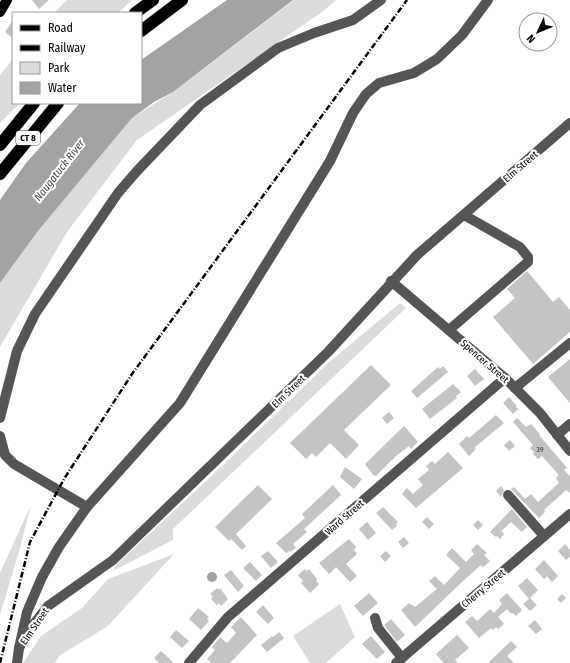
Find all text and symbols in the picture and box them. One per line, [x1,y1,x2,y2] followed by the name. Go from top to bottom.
[12,12,142,104] legend
[518,12,558,52] north arrow
[48,21,73,35] text: Road
[524,32,538,45] text: N
[48,41,86,55] text: Railway
[48,61,70,75] text: Park
[48,81,77,95] text: Water
[16,131,40,145] road number: CT 8
[31,136,88,204] water label: Naugatuck River
[501,148,541,185] street label: Elm Street
[458,338,511,386] street label: Spencer Street
[269,372,308,411] street label: Elm Street
[536,445,544,454] house number: 39
[323,497,367,538] street label: Ward Street
[459,566,509,611] street label: Cherry Street
[18,605,52,647] street label: Elm Street

